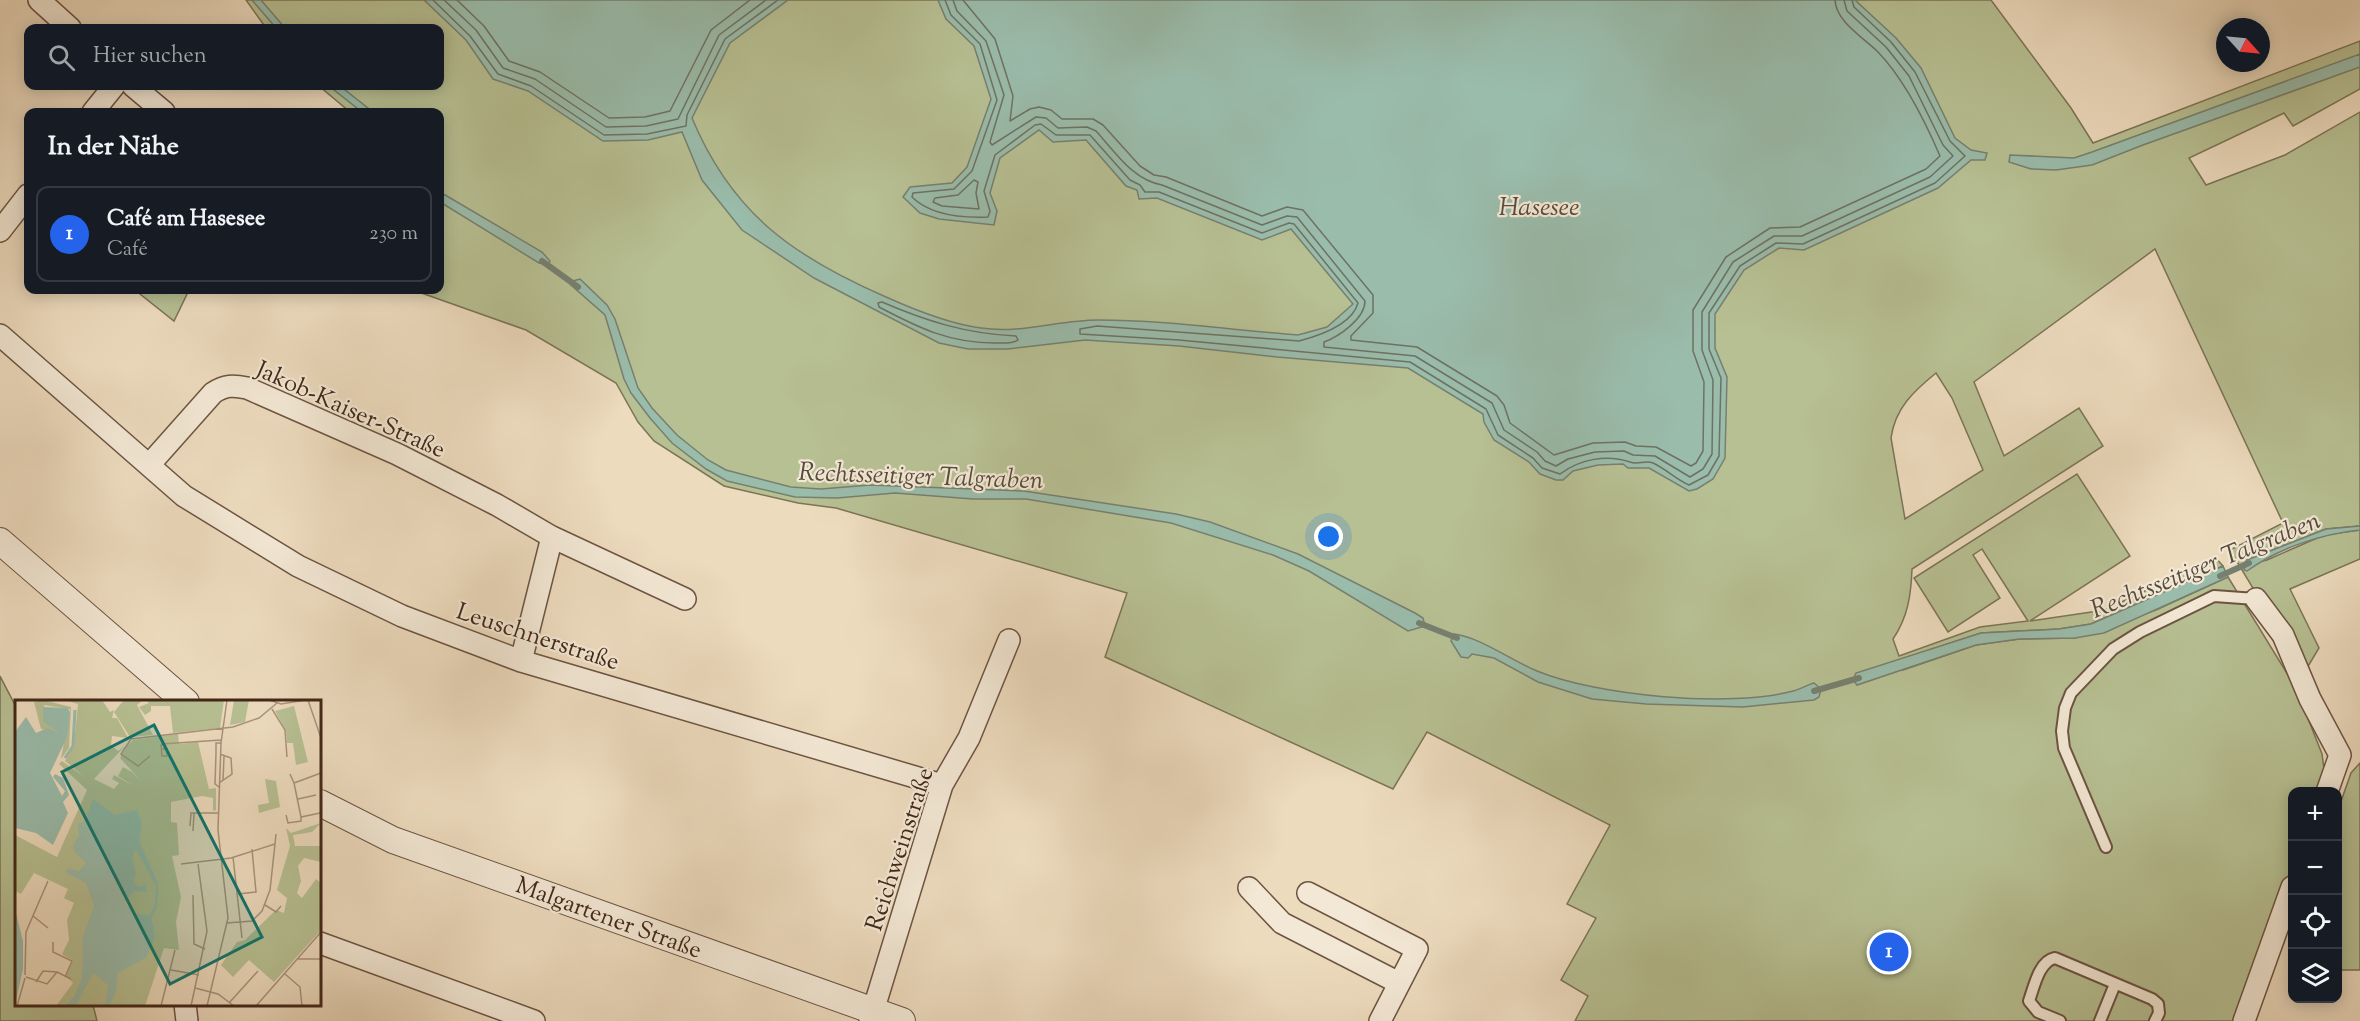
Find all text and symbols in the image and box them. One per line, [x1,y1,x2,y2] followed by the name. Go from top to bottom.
[2216,18,2270,72] north arrow
[24,24,444,90] search box
[45,41,78,74] icon: search
[93,41,207,73] text: Hier suchen
[48,129,179,166] text: In der Nähe
[1499,190,1579,227] water label: Hasesee
[107,204,265,236] text: Café am Hasesee
[66,220,73,249] text: 1
[369,220,418,249] text: 230 m
[107,236,148,265] text: Café
[248,353,450,468] street label: Jakob-Kaiser-Straße
[798,455,1044,500] water label: Rechtsseitiger Talgraben
[2085,503,2327,629] water label: Rechtsseitiger Talgraben
[1314,522,1343,551] your location
[452,596,623,680] street label: Leuschnerstraße
[15,700,321,1006] inset map
[858,764,943,936] street label: Reichweinstraße
[2288,787,2342,1003] map controls
[2288,787,2342,841] button: +
[2288,841,2342,895] button: −
[510,869,706,968] street label: Malgartener Straße
[2288,895,2342,949] button: locate
[1870,930,1908,974] pin: 1
[2288,949,2342,1003] button: layers

